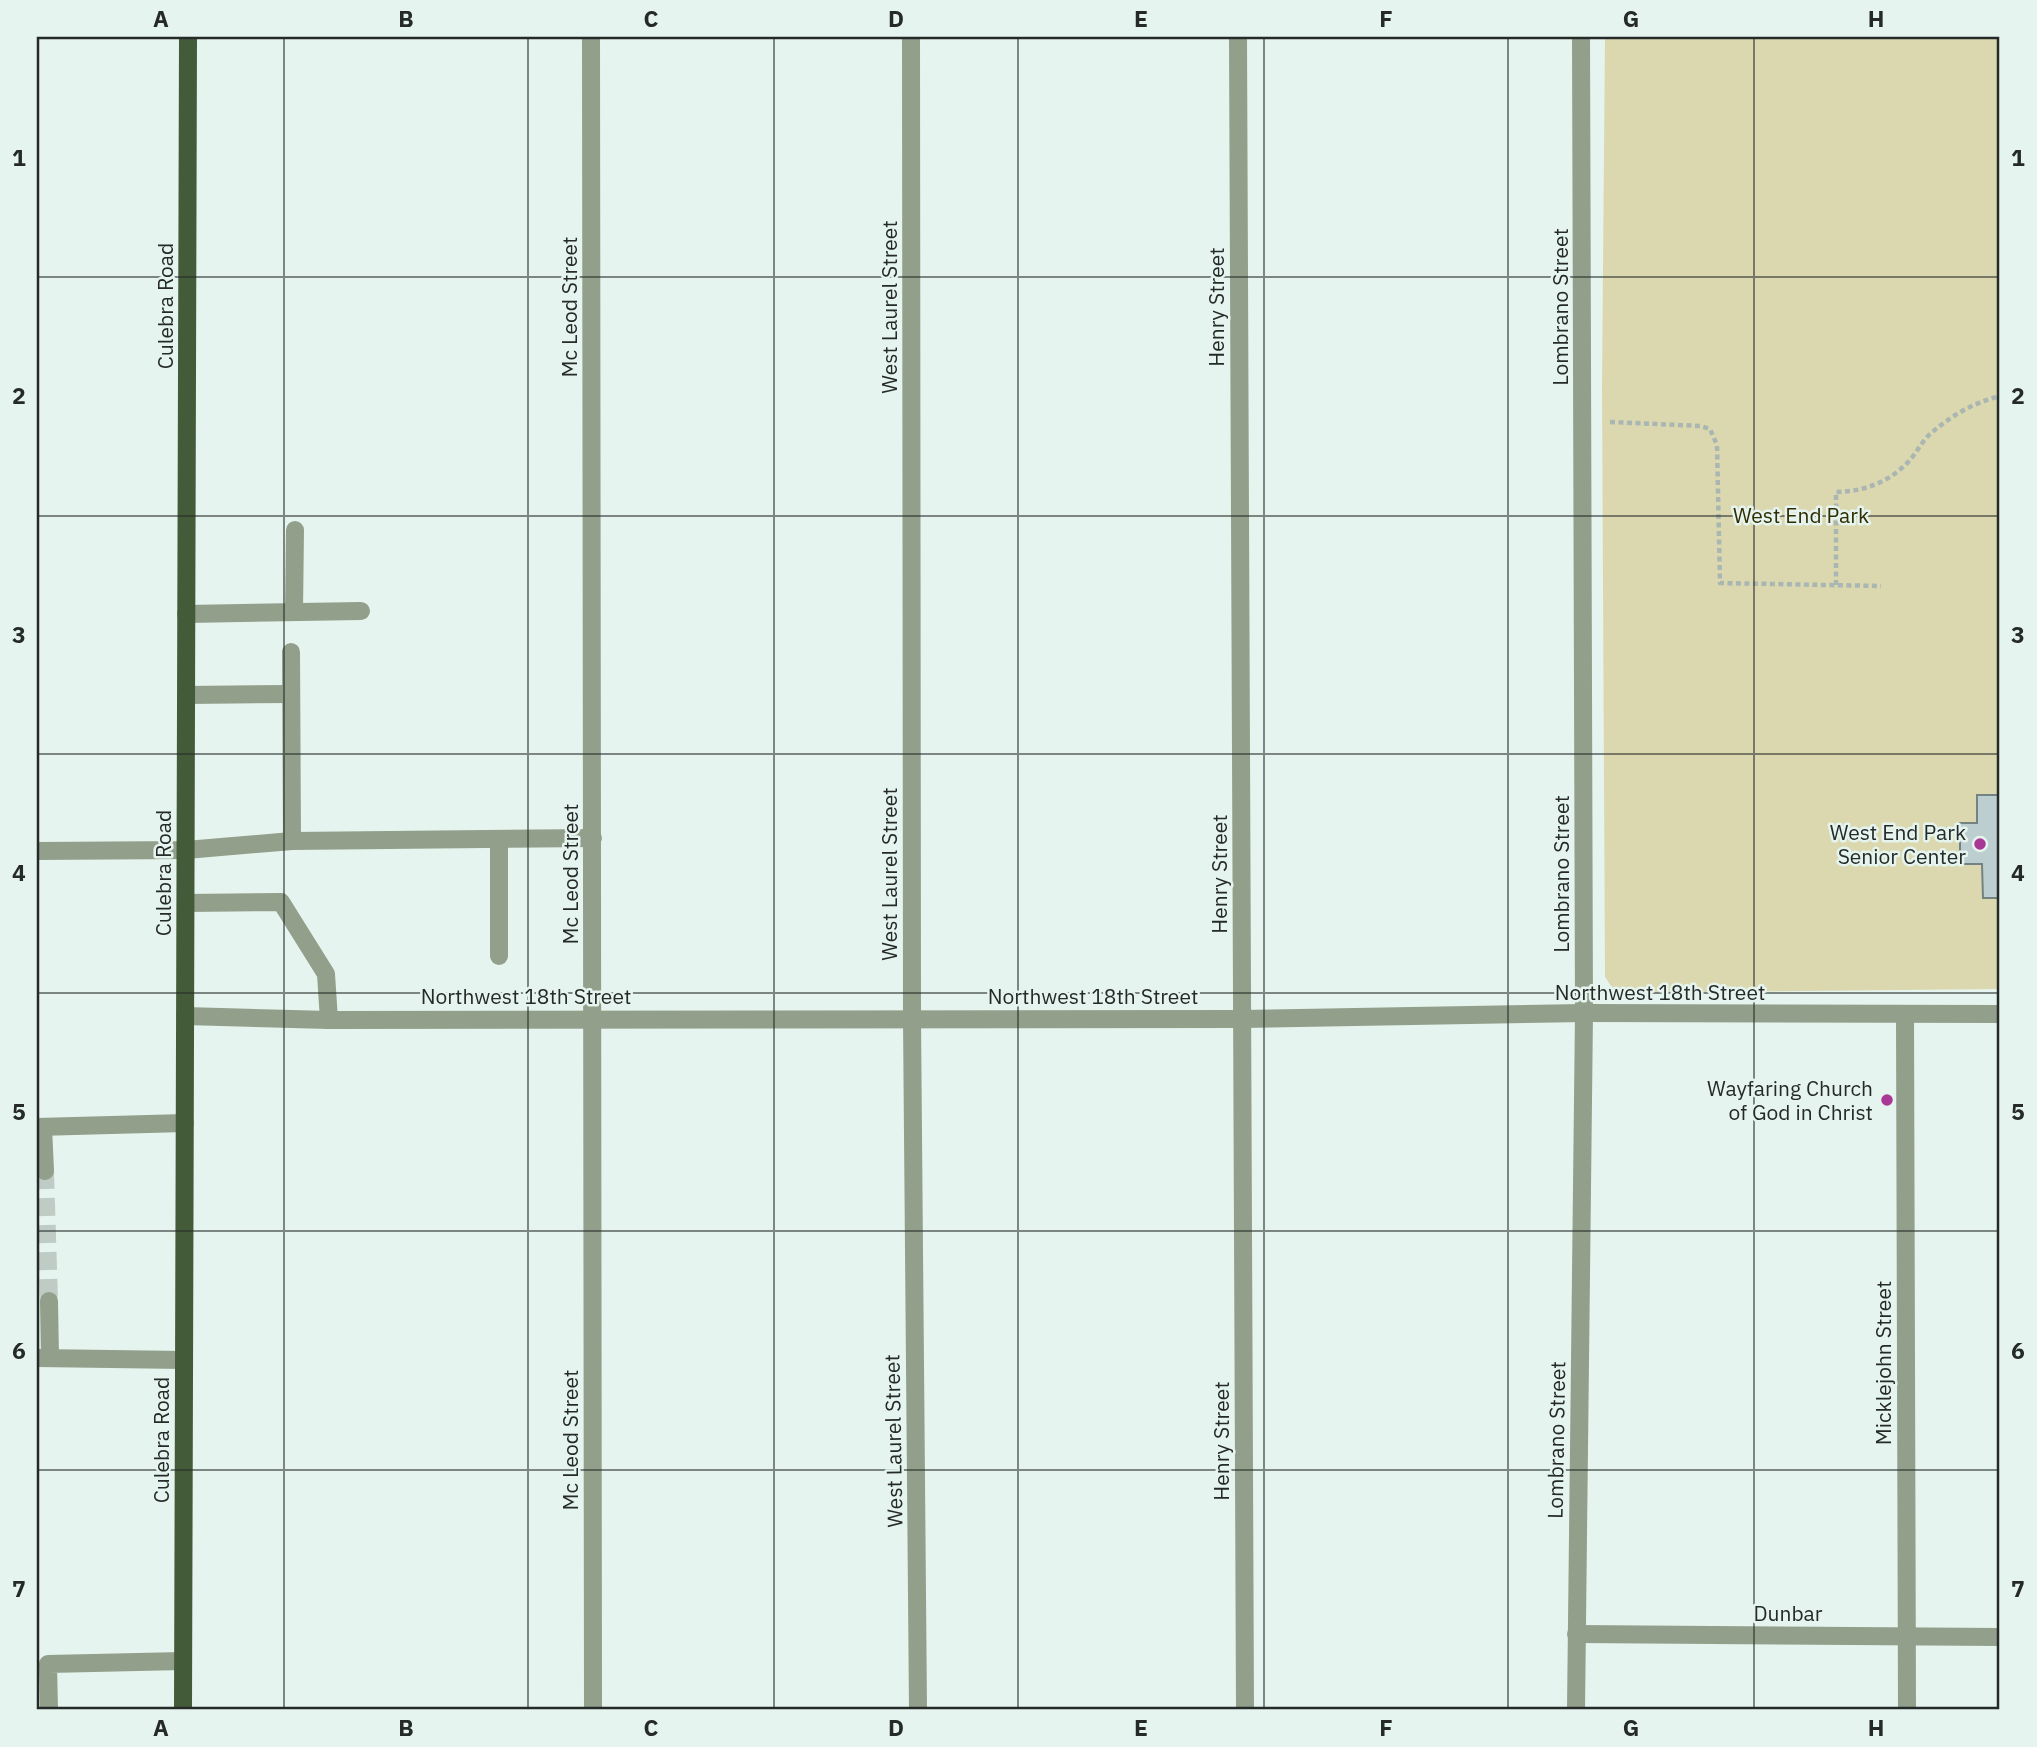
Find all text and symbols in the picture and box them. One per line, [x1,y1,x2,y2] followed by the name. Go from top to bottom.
[153,3,169,33] text: A
[398,3,414,33] text: B
[644,3,659,33] text: C
[888,3,904,33] text: D
[1134,3,1148,33] text: E
[1379,3,1393,33] text: F
[1623,3,1639,33] text: G
[1868,3,1884,33] text: H
[12,142,26,172] text: 1
[2011,142,2025,172] text: 1
[875,220,903,394] street label: West Laurel Street
[1546,228,1574,386] street label: Lombrano Street
[555,237,583,377] street label: Mc Leod Street
[151,243,179,369] street label: Culebra Road
[1202,247,1230,367] street label: Henry Street
[12,380,26,410] text: 2
[2011,380,2025,410] text: 2
[1733,501,1869,529] park label: West End Park
[12,619,26,649] text: 3
[2011,619,2025,649] text: 3
[875,787,903,961] street label: West Laurel Street
[1547,795,1575,953] street label: Lombrano Street
[556,804,584,944] street label: Mc Leod Street
[149,810,177,936] street label: Culebra Road
[1205,814,1233,934] street label: Henry Street
[1830,818,1966,870] place label: West End Park Senior Center
[1972,836,1988,852] marker: West End Park Senior Center
[12,857,26,887] text: 4
[2011,857,2025,887] text: 4
[1555,978,1765,1006] street label: Northwest 18th Street
[421,982,631,1010] street label: Northwest 18th Street
[988,982,1198,1010] street label: Northwest 18th Street
[1707,1074,1873,1126] place label: Wayfaring Church of God in Christ
[1879,1092,1895,1108] marker: Wayfaring Church of God in Christ
[12,1096,26,1126] text: 5
[2011,1096,2025,1126] text: 5
[1869,1281,1897,1445] street label: Micklejohn Street
[12,1335,26,1365] text: 6
[2011,1335,2025,1365] text: 6
[877,1354,909,1528] street label: West Laurel Street
[1541,1361,1571,1519] street label: Lombrano Street
[556,1370,584,1510] street label: Mc Leod Street
[147,1377,175,1503] street label: Culebra Road
[1207,1381,1235,1501] street label: Henry Street
[12,1573,26,1603] text: 7
[2011,1573,2025,1603] text: 7
[1753,1599,1823,1627] street label: Dunbar
[153,1712,169,1742] text: A
[398,1712,414,1742] text: B
[644,1712,659,1742] text: C
[888,1712,904,1742] text: D
[1134,1712,1148,1742] text: E
[1379,1712,1393,1742] text: F
[1623,1712,1639,1742] text: G
[1868,1712,1884,1742] text: H

